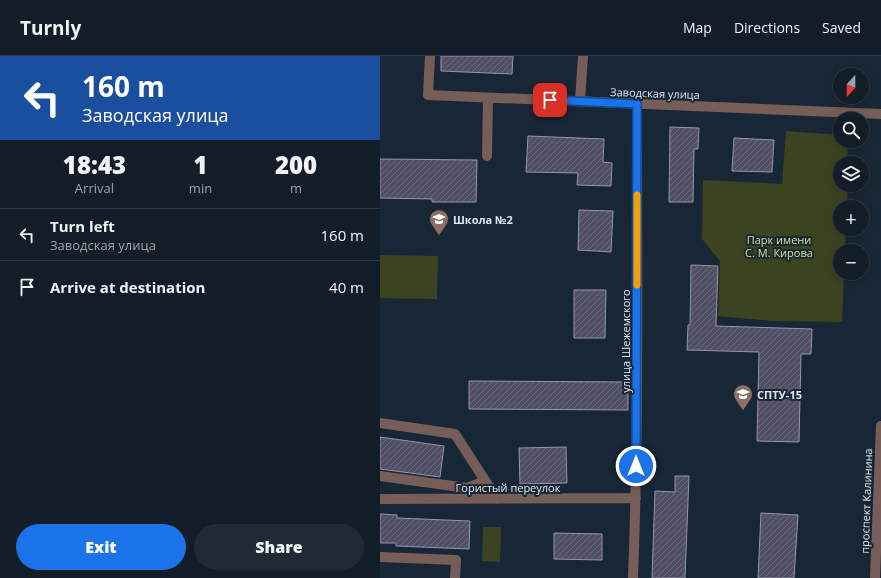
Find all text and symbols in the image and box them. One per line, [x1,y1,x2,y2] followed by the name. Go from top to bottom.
[20,15,81,41] text: Turnly
[683,18,712,37] text: Map
[734,18,800,37] text: Directions
[822,18,861,37] text: Saved
[82,67,165,105] text: 160 m
[833,68,869,104] north arrow
[833,68,869,280] map controls
[16,72,68,124] icon: left
[533,83,567,117] pin
[610,84,700,102] street label: Заводская улица
[539,89,561,111] icon: arrive
[82,103,229,127] text: Заводская улица
[833,112,869,148] button: search
[63,148,126,181] text: 18:43
[193,148,208,181] text: 1
[275,148,317,181] text: 200
[833,156,869,192] button: layers
[75,179,114,197] text: Arrival
[189,179,212,197] text: min
[290,179,302,197] text: m
[833,200,869,236] button: +
[428,208,450,236] school or university icon: Школа №2
[453,212,513,227] place label: Школа №2
[50,216,115,236] text: Turn left
[16,224,38,246] icon: left
[320,225,364,245] text: 160 m
[745,232,813,260] park label: Парк имени С. М. Кирова
[50,236,156,254] text: Заводская улица
[833,244,869,280] button: −
[16,276,38,298] icon: arrive
[50,277,205,297] text: Arrive at destination
[329,277,364,297] text: 40 m
[618,289,633,393] street label: улица Шежемского
[732,383,754,411] school or university icon: СПТУ-15
[757,387,802,402] place label: СПТУ-15
[615,445,657,487] position arrow
[857,448,875,554] street label: проспект Калинина
[456,480,561,495] street label: Гористый переулок
[16,524,186,570] button: Exit
[194,524,364,570] button: Share

